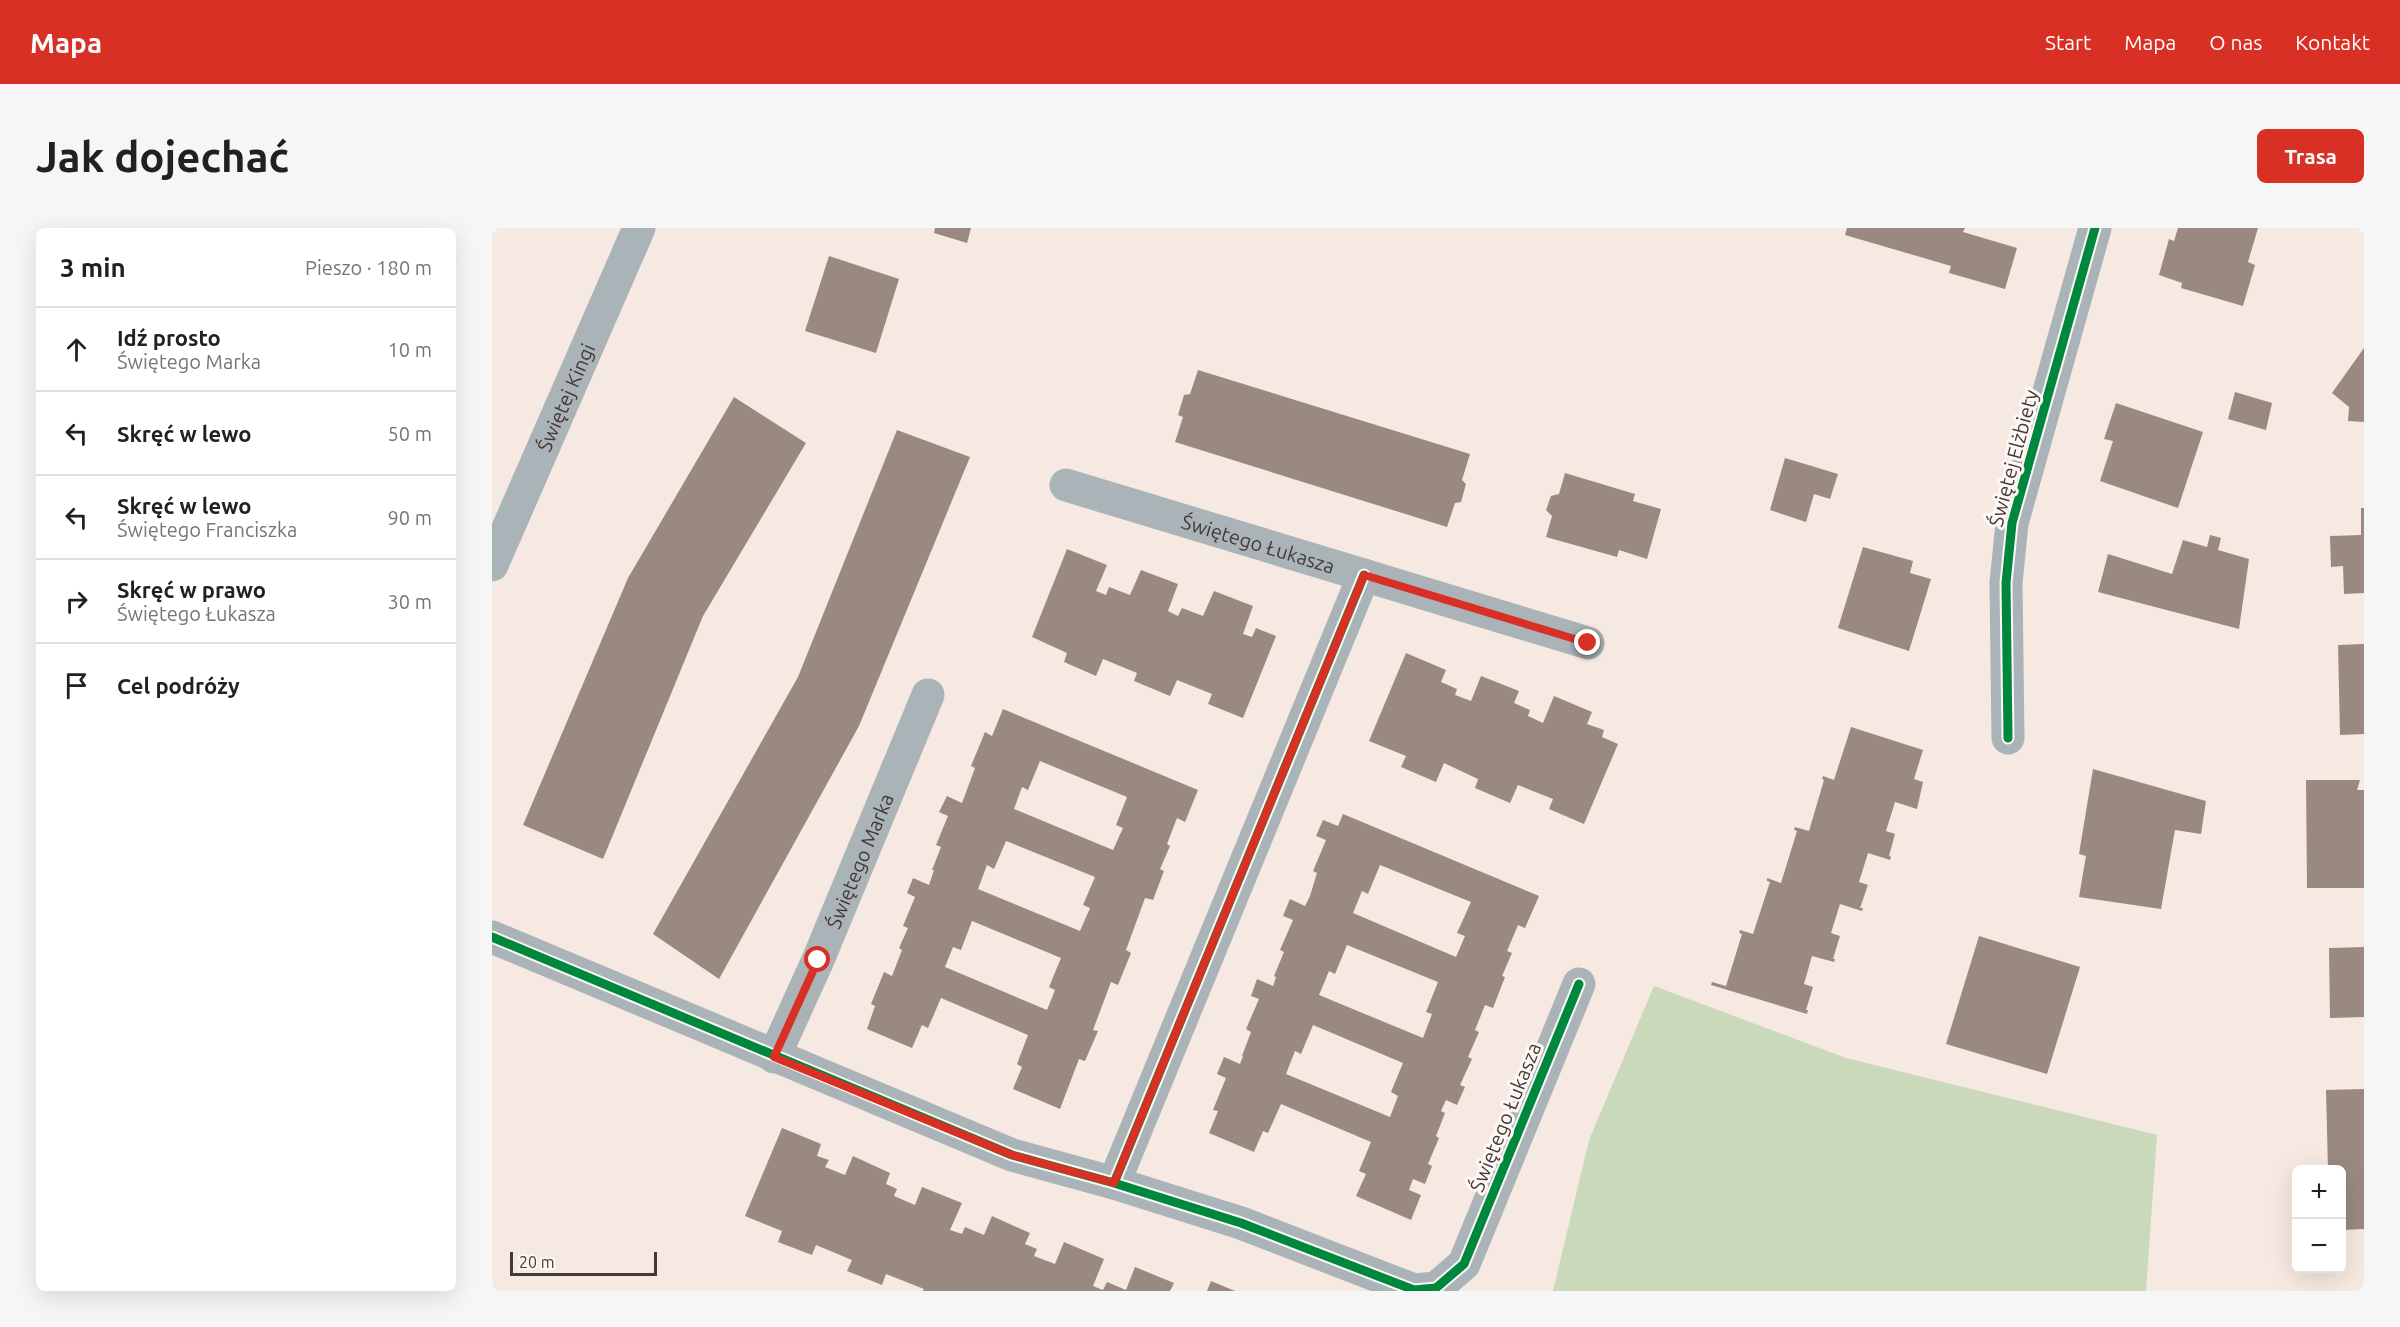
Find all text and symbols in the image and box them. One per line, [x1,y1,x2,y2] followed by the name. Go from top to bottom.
[30,27,102,58] text: Mapa
[2045,30,2091,54] text: Start
[2124,30,2176,54] text: Mapa
[2209,30,2262,54] text: O nas
[2295,30,2370,54] text: Kontakt
[2257,129,2364,183] button: Trasa
[36,133,289,180] text: Jak dojechać
[60,253,126,282] text: 3 min
[305,256,432,279] text: Pieszo · 180 m
[117,325,221,350] text: Idź prosto
[60,333,93,366] icon: ahead
[388,338,432,361] text: 10 m
[532,340,599,455] street label: Świętej Kingi
[117,350,261,373] text: Świętego Marka
[1984,387,2042,529] street label: Świętej Elżbiety
[60,417,93,450] icon: left
[117,421,251,446] text: Skręć w lewo
[388,422,432,445] text: 50 m
[117,493,251,518] text: Skręć w lewo
[60,501,93,534] icon: left
[388,506,432,529] text: 90 m
[1179,509,1338,577] street label: Świętego Łukasza
[117,518,297,541] text: Świętego Franciszka
[117,577,266,602] text: Skręć w prawo
[60,585,93,618] icon: right
[388,590,432,613] text: 30 m
[117,602,276,625] text: Świętego Łukasza
[1574,629,1600,655] route end
[60,669,93,702] icon: arrive
[117,673,240,698] text: Cel podróży
[821,790,897,932] street label: Świętego Marka
[804,946,830,972] route start
[1465,1039,1545,1195] street label: Świętego Łukasza
[2292,1165,2346,1273] map controls
[2292,1165,2346,1219] button: +
[2292,1219,2346,1273] button: −
[510,1249,657,1276] scale bar
[519,1253,555,1271] text: 20 m

